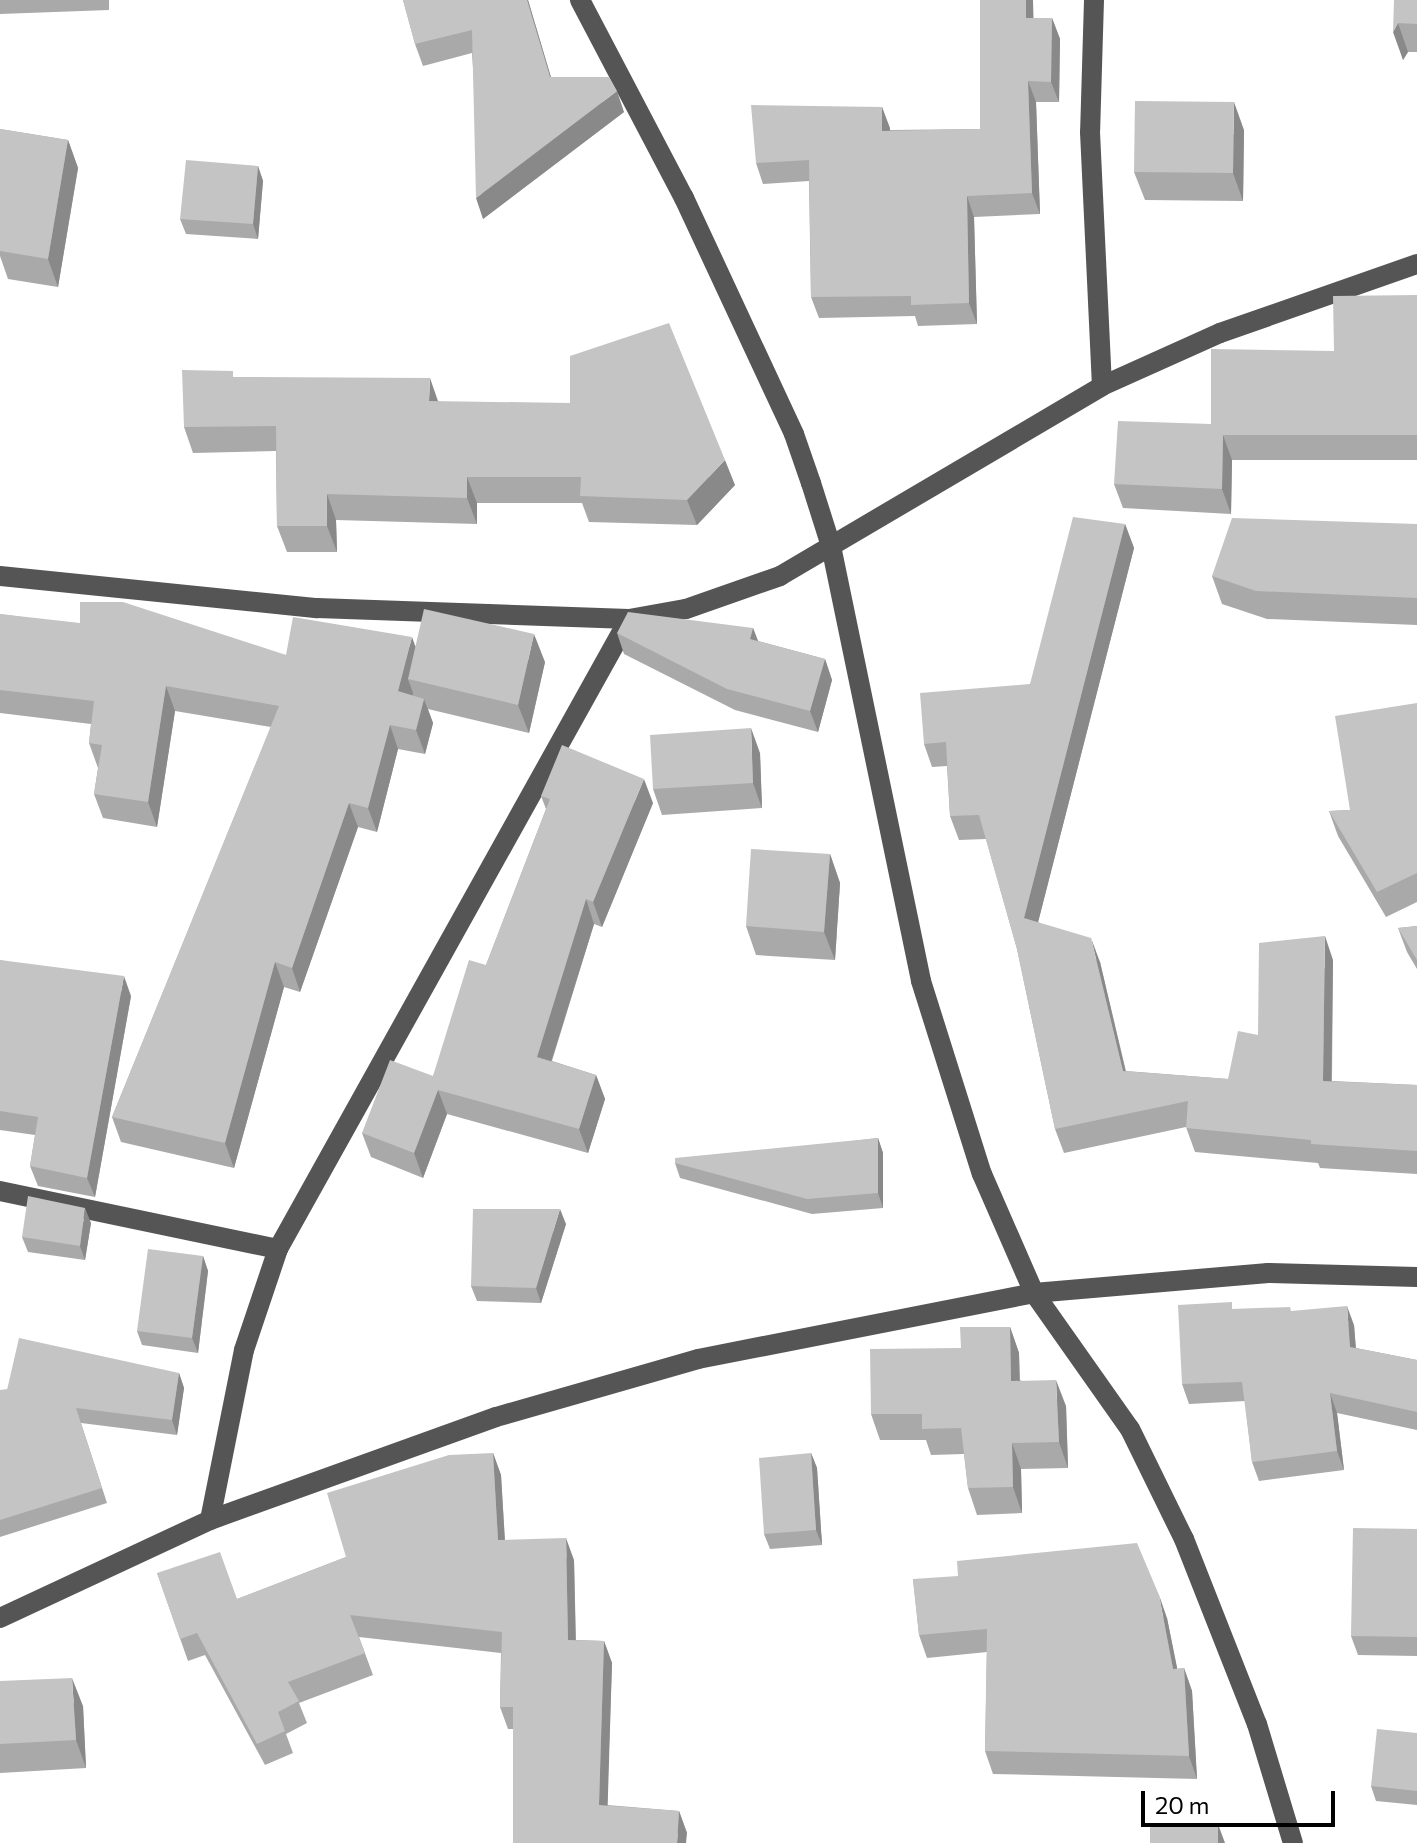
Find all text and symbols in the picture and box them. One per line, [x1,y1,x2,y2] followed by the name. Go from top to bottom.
[1145,1775,1339,1825] scale bar
[1155,1790,1209,1819] text: 20 m

